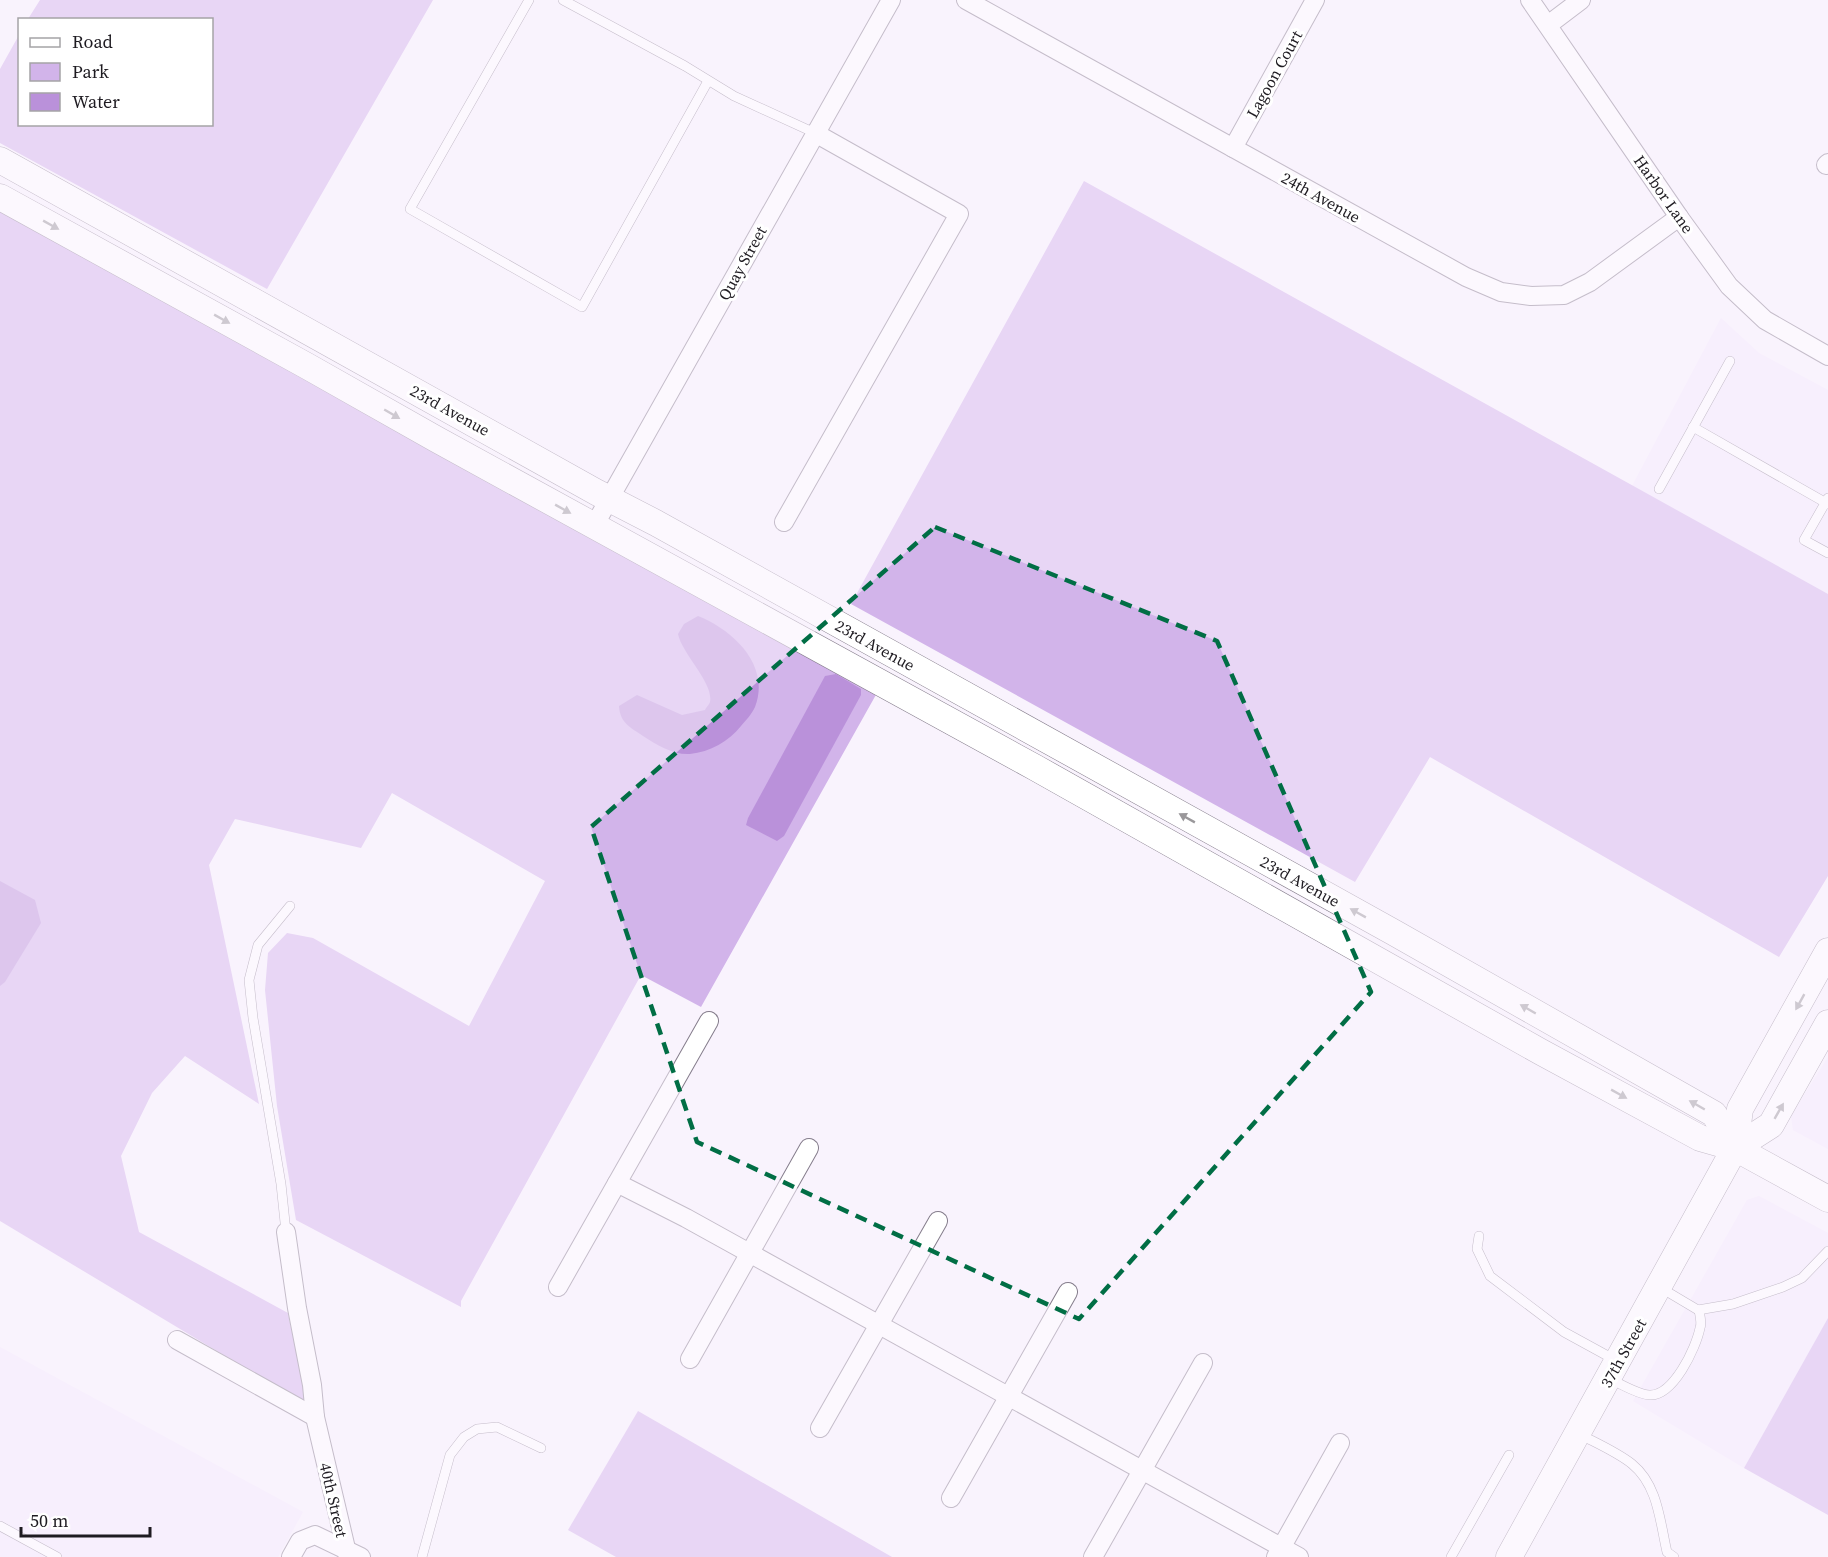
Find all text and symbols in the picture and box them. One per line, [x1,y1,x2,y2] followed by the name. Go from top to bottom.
[18,18,213,126] legend
[1241,26,1308,122] street label: Lagoon Court
[72,29,113,54] text: Road
[72,59,109,84] text: Park
[72,89,120,114] text: Water
[1629,150,1699,238] street label: Harbor Lane
[1278,166,1364,228] street label: 24th Avenue
[43,220,60,230] one-way arrow
[713,221,772,304] street label: Quay Street
[214,314,231,324] one-way arrow
[406,379,494,441] street label: 23rd Avenue
[384,409,400,420] one-way arrow
[555,504,572,514] one-way arrow
[831,614,919,676] street label: 23rd Avenue
[1179,813,1196,823] one-way arrow
[1256,850,1344,912] street label: 23rd Avenue
[1349,908,1366,918] one-way arrow
[1795,994,1805,1011] one-way arrow
[1520,1003,1536,1014] one-way arrow
[1610,1089,1627,1099] one-way arrow
[1689,1100,1706,1110] one-way arrow
[1773,1102,1783,1119] one-way arrow
[1595,1314,1651,1392] street label: 37th Street
[315,1461,353,1540] street label: 40th Street
[21,1500,150,1538] scale bar
[30,1508,68,1533] text: 50 m

